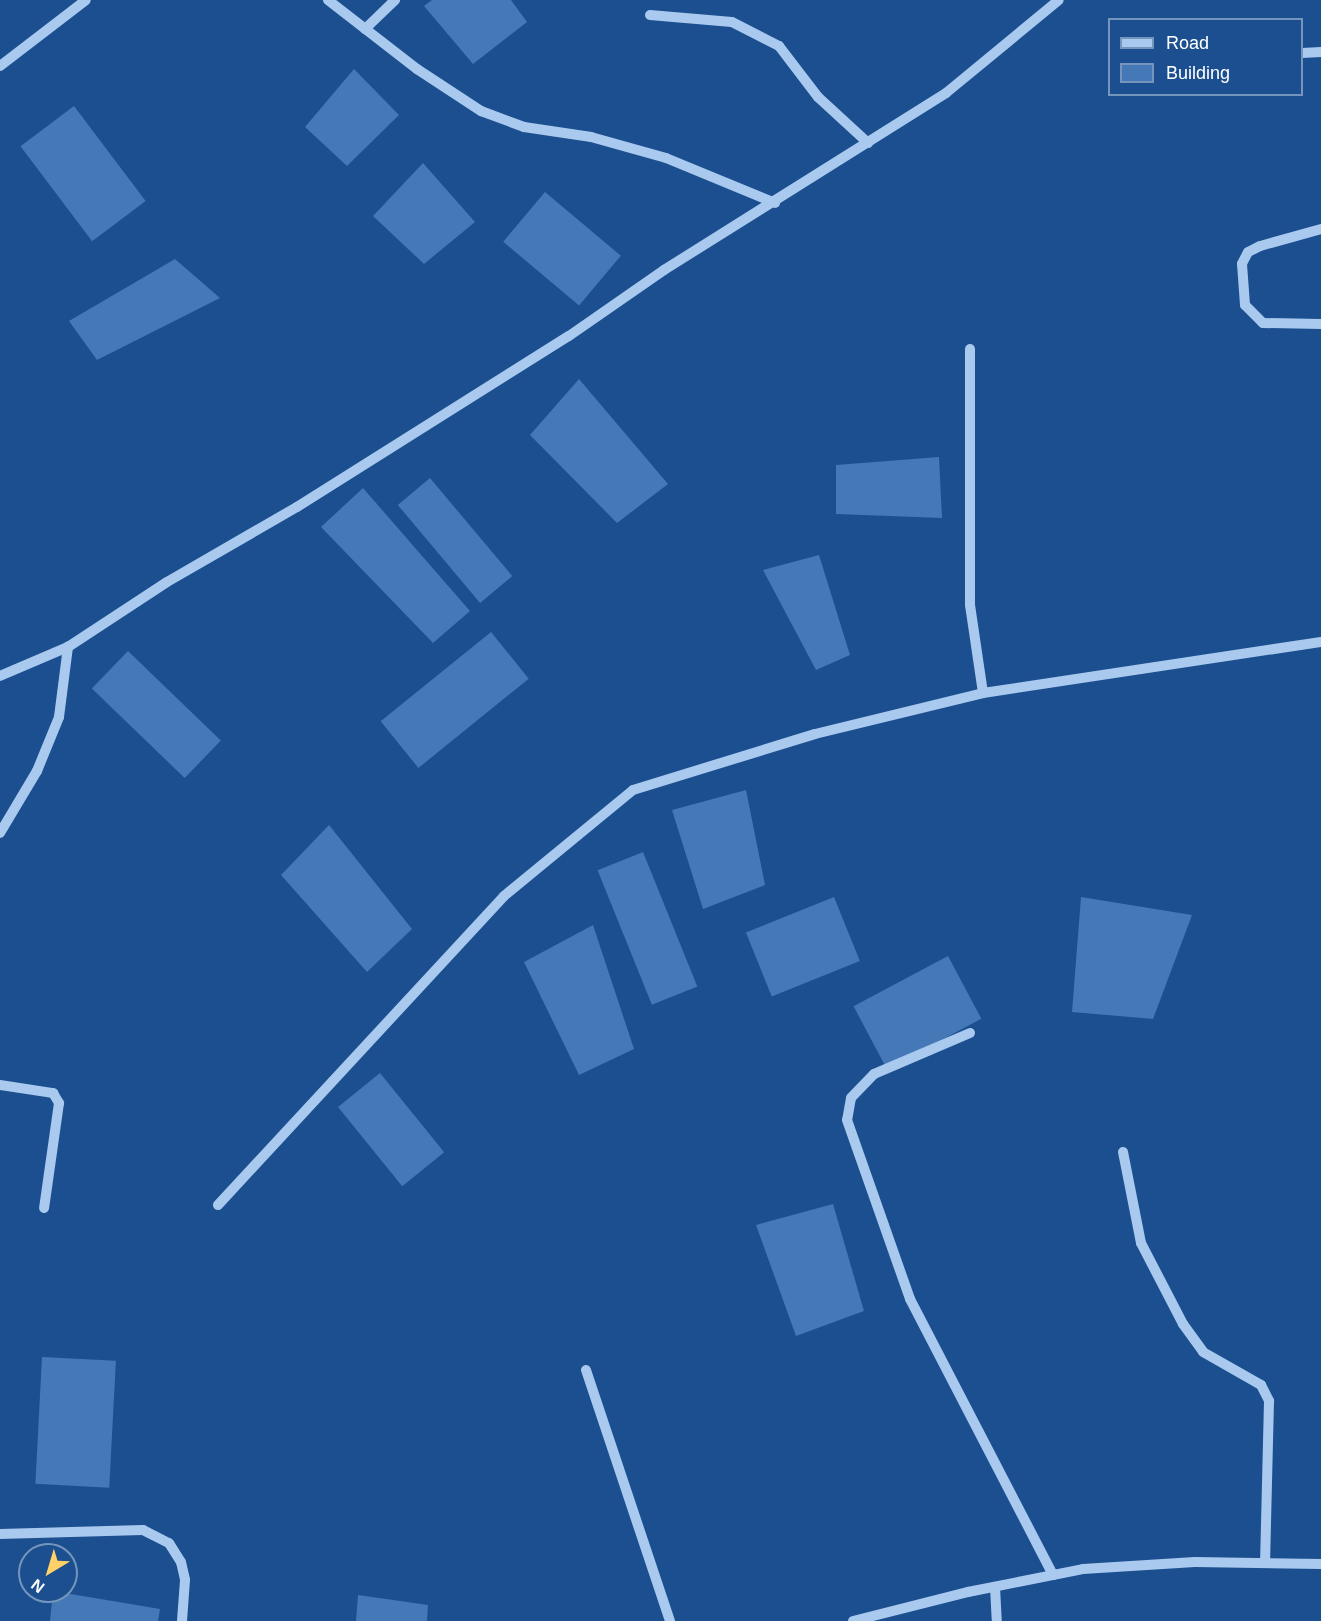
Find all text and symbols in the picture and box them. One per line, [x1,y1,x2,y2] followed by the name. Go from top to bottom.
[1108,18,1303,96] legend
[1166,33,1209,53] text: Road
[1166,63,1230,83] text: Building
[18,1543,78,1603] north arrow
[28,1576,48,1596] text: N

